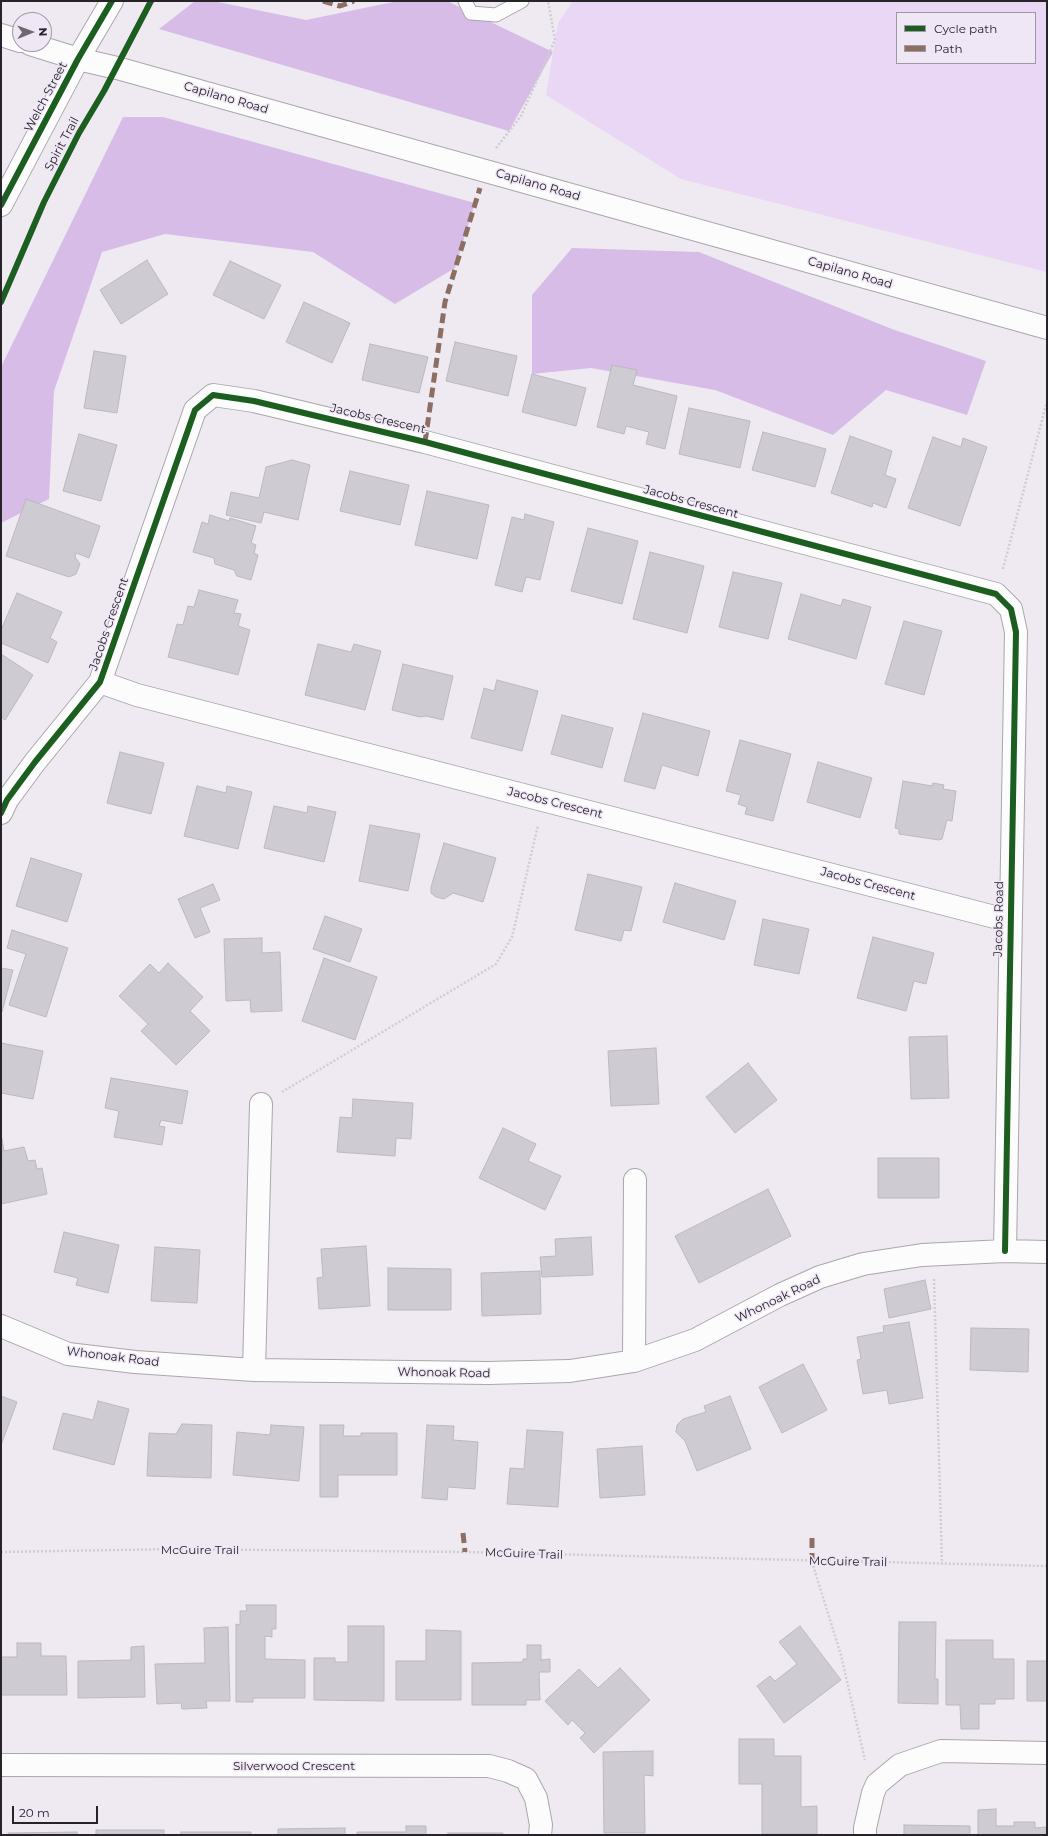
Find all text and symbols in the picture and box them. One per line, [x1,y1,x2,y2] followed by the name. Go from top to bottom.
[12,12,52,52] north arrow
[896,12,1036,64] legend
[934,21,997,36] text: Cycle path
[36,27,50,36] text: N
[934,41,963,56] text: Path
[21,59,71,135] street label: Welch Street
[182,79,270,117] street label: Capilano Road
[42,114,82,174] street label: Spirit Trail
[494,166,582,204] street label: Capilano Road
[806,254,894,292] street label: Capilano Road
[329,401,427,437] street label: Jacobs Crescent
[642,482,740,522] street label: Jacobs Crescent
[86,576,132,672] street label: Jacobs Crescent
[506,784,604,822] street label: Jacobs Crescent
[819,864,917,904] street label: Jacobs Crescent
[991,881,1007,957] street label: Jacobs Road
[733,1272,823,1326] street label: Whonoak Road
[66,1344,160,1370] street label: Whonoak Road
[397,1365,491,1381] street label: Whonoak Road
[161,1543,239,1557] street label: McGuire Trail
[485,1545,563,1563] street label: McGuire Trail
[809,1554,887,1570] street label: McGuire Trail
[233,1759,355,1773] street label: Silverwood Crescent
[14,1798,100,1824] scale bar
[19,1805,50,1820] text: 20 m

